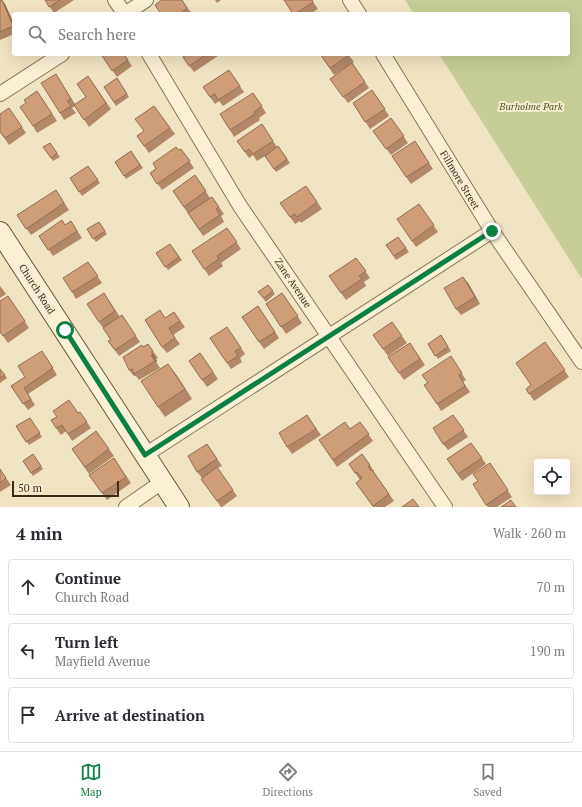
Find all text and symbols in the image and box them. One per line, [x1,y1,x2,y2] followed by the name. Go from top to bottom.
[12,12,570,56] search box
[26,23,48,45] icon: search
[58,24,136,44] text: Search here
[498,100,563,113] park label: Burholme Park
[437,148,483,212] street label: Fillmore Street
[483,222,501,240] route end
[272,256,314,310] street label: Zane Avenue
[16,261,58,317] street label: Church Road
[56,321,74,339] route start
[534,459,570,495] map controls
[534,459,570,495] button: locate
[12,479,119,498] scale bar
[18,481,42,495] text: 50 m
[16,522,63,545] text: 4 min
[493,524,566,542] text: Walk · 260 m
[55,568,121,588] text: Continue
[17,576,39,598] icon: ahead
[537,578,565,596] text: 70 m
[55,588,129,606] text: Church Road
[55,632,119,652] text: Turn left
[17,640,39,662] icon: left
[530,642,565,660] text: 190 m
[55,652,150,670] text: Mayfield Avenue
[17,704,39,726] icon: arrive
[55,705,205,725] text: Arrive at destination
[80,761,102,799] tab: Map
[262,761,313,799] tab: Directions
[473,761,502,799] tab: Saved

